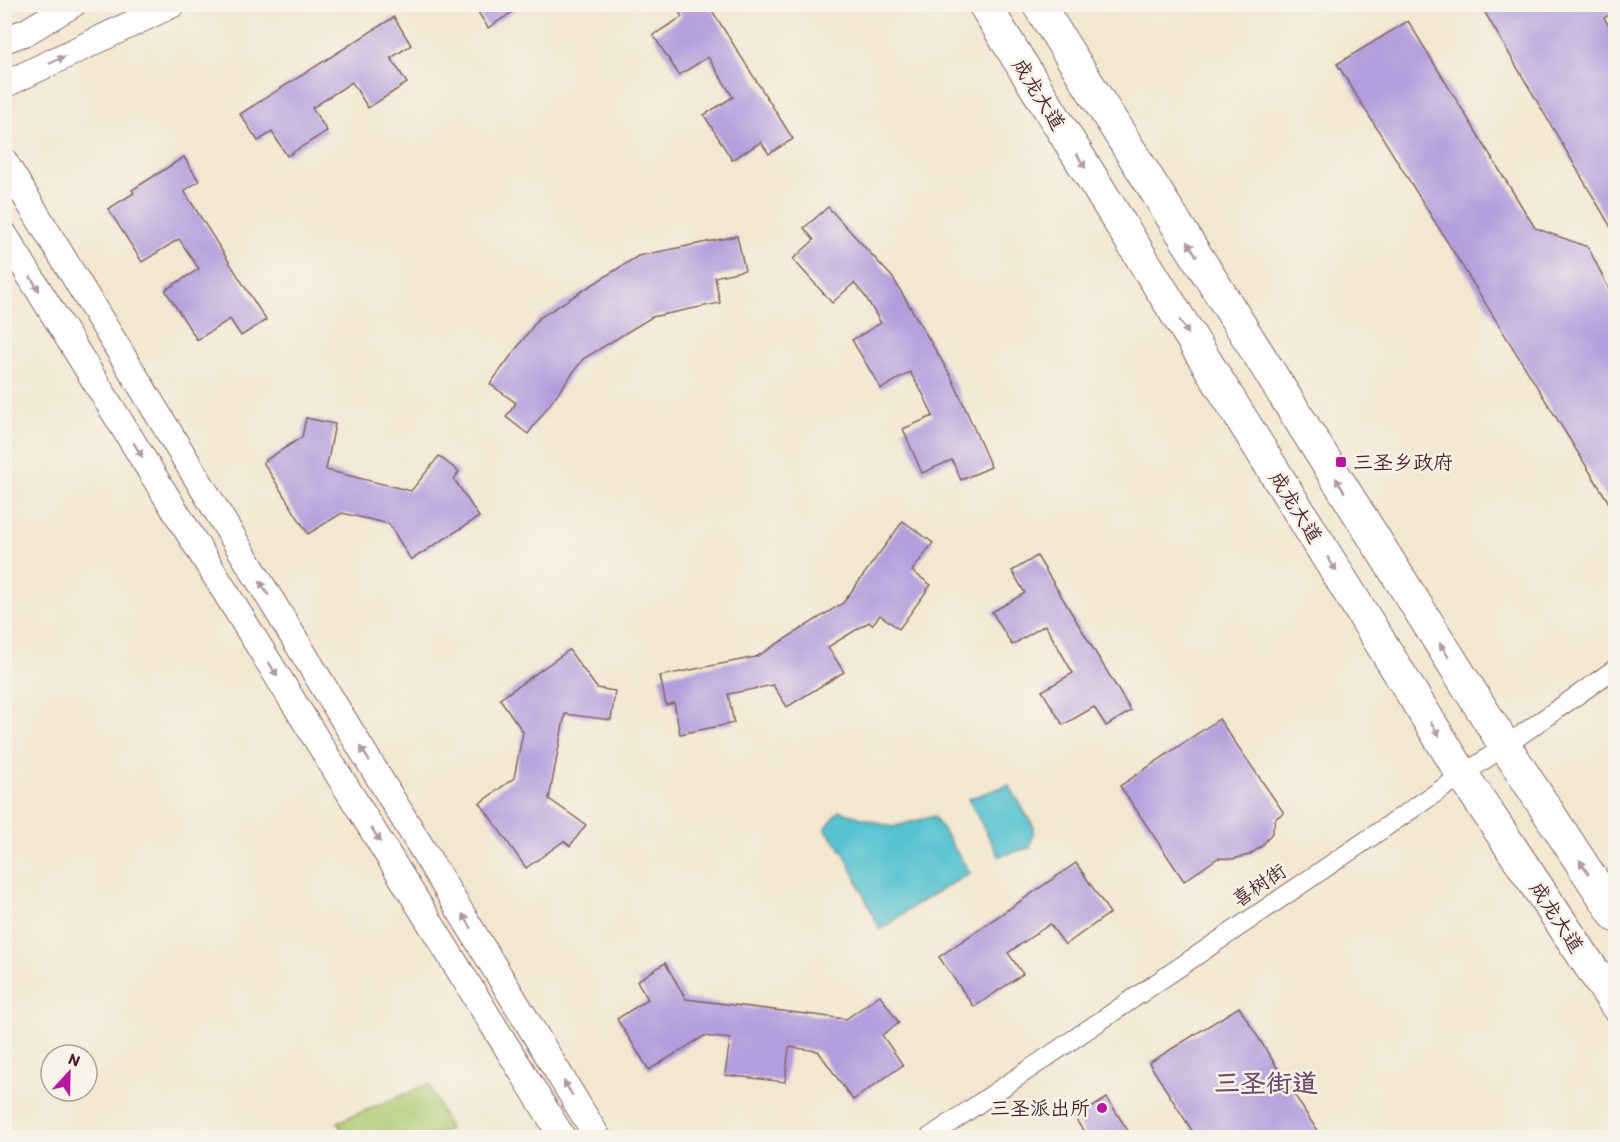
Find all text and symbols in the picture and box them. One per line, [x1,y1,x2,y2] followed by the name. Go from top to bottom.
[1008,54,1070,134] street label: 成龙大道
[49,55,66,64] one-way arrow
[1076,153,1087,169] one-way arrow
[1186,241,1197,257] one-way arrow
[30,276,41,292] one-way arrow
[1179,319,1190,335] one-way arrow
[132,441,143,458] one-way arrow
[1353,450,1453,474] place label: 三圣乡政府
[1334,455,1348,469] marker: 三圣乡政府
[1265,467,1327,547] street label: 成龙大道
[1335,477,1346,493] one-way arrow
[1326,555,1337,572] one-way arrow
[258,580,269,596] one-way arrow
[1439,642,1450,658] one-way arrow
[268,661,279,677] one-way arrow
[1429,721,1440,737] one-way arrow
[360,746,371,762] one-way arrow
[370,827,381,843] one-way arrow
[1227,858,1291,912] street label: 喜树街
[1578,859,1589,875] one-way arrow
[1525,877,1589,957] street label: 成龙大道
[461,913,472,929] one-way arrow
[39,1043,99,1103] north arrow
[66,1049,83,1070] text: N
[1214,1067,1318,1099] district label: 三圣街道
[563,1079,574,1096] one-way arrow
[990,1096,1090,1120] place label: 三圣派出所
[1095,1101,1109,1115] marker: 三圣派出所

